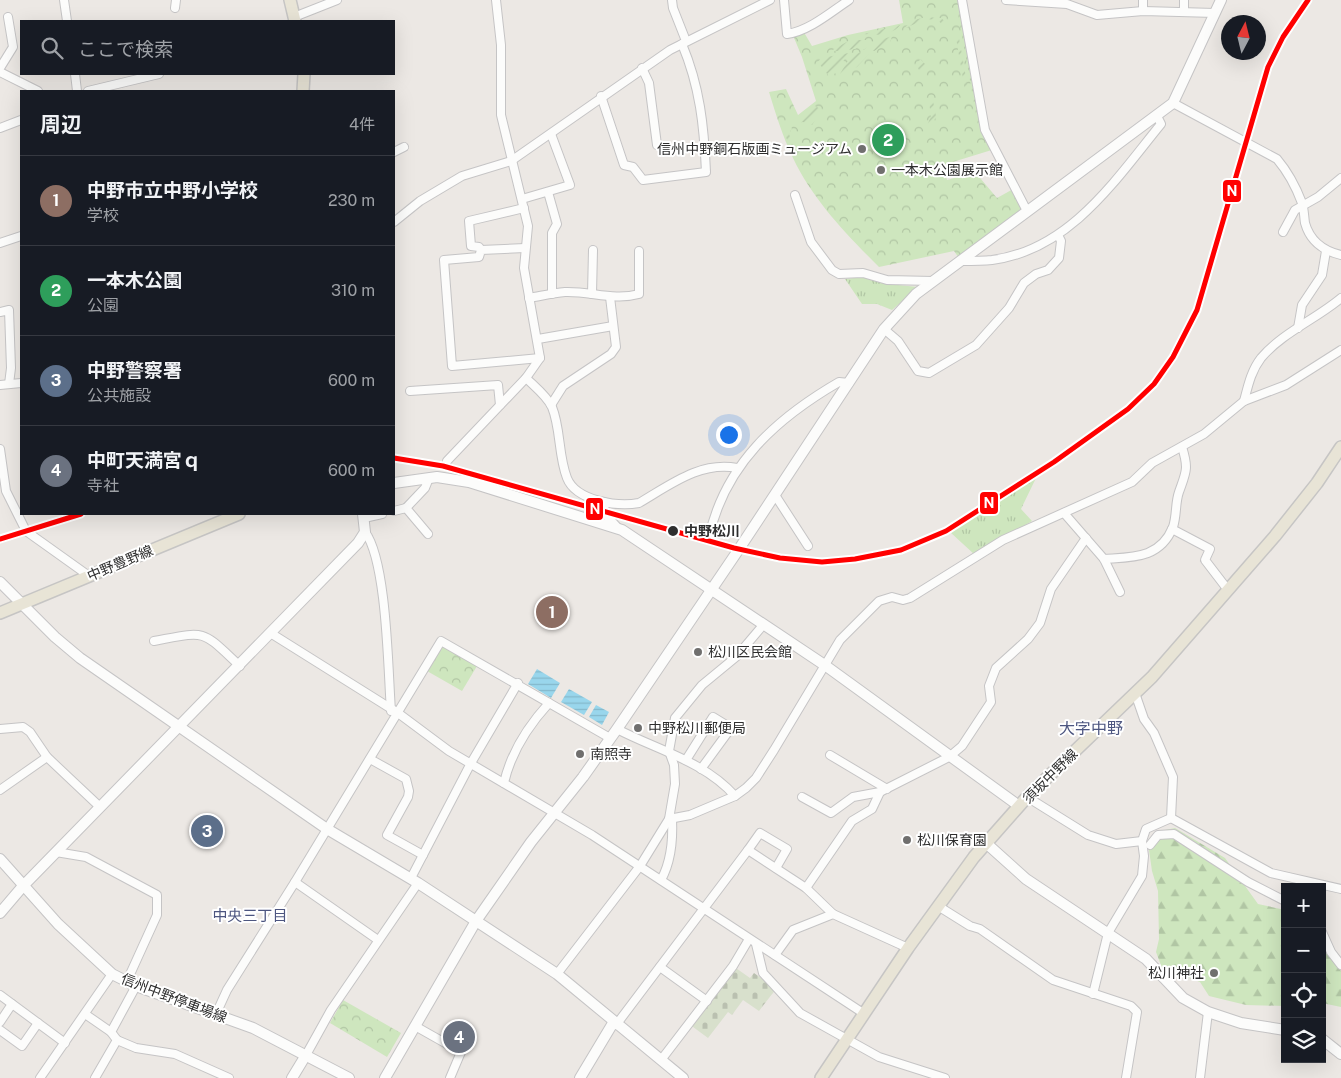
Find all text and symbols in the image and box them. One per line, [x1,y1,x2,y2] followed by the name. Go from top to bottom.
[1221,15,1266,60] north arrow
[20,20,395,75] search box
[38,34,66,62] icon: search
[78,38,173,60] text: ここで検索
[40,112,82,137] text: 周辺
[349,115,375,134] text: 4件
[872,121,904,159] pin: 2
[657,141,852,157] place label: 信州中野銅石版画ミュージアム
[856,143,868,155] marker: 信州中野銅石版画ミュージアム
[891,162,1003,178] place label: 一本木公園展示館
[875,164,887,176] marker: 一本木公園展示館
[87,179,258,201] text: 中野市立中野小学校
[1222,179,1242,203] line badge: N
[1227,183,1237,199] text: N
[53,191,59,210] text: 1
[328,191,375,210] text: 230 m
[87,206,119,225] text: 学校
[87,269,182,291] text: 一本木公園
[51,281,61,300] text: 2
[331,281,375,300] text: 310 m
[87,296,119,315] text: 公園
[87,359,182,381] text: 中野警察署
[51,371,61,390] text: 3
[328,371,375,390] text: 600 m
[87,386,151,405] text: 公共施設
[716,422,742,448] your location
[87,449,201,471] text: 中町天満宮ｑ
[51,461,61,480] text: 4
[328,461,375,480] text: 600 m
[87,476,119,495] text: 寺社
[979,491,999,515] line badge: N
[984,495,994,511] text: N
[585,497,604,521] line badge: N
[590,501,600,517] text: N
[684,523,740,539] place label: 中野松川
[666,524,680,538] marker: 中野松川
[85,542,155,584] street label: 中野豊野線
[536,593,568,631] pin: 1
[708,644,792,660] place label: 松川区民会館
[692,646,704,658] marker: 松川区民会館
[1059,719,1123,738] district label: 大字中野
[648,720,746,736] place label: 中野松川郵便局
[632,722,644,734] marker: 中野松川郵便局
[590,746,632,762] place label: 南照寺
[1020,746,1080,806] street label: 須坂中野線
[574,748,586,760] marker: 南照寺
[191,812,223,850] pin: 3
[917,832,987,848] place label: 松川保育園
[901,834,913,846] marker: 松川保育園
[1281,883,1326,1063] map controls
[1281,883,1326,928] button: +
[212,907,288,924] district label: 中央三丁目
[1281,928,1326,973] button: −
[1148,965,1204,981] place label: 松川神社
[1208,967,1220,979] marker: 松川神社
[119,970,229,1026] street label: 信州中野停車場線
[1281,973,1326,1018] button: locate
[443,1018,475,1056] pin: 4
[1281,1018,1326,1063] button: layers

